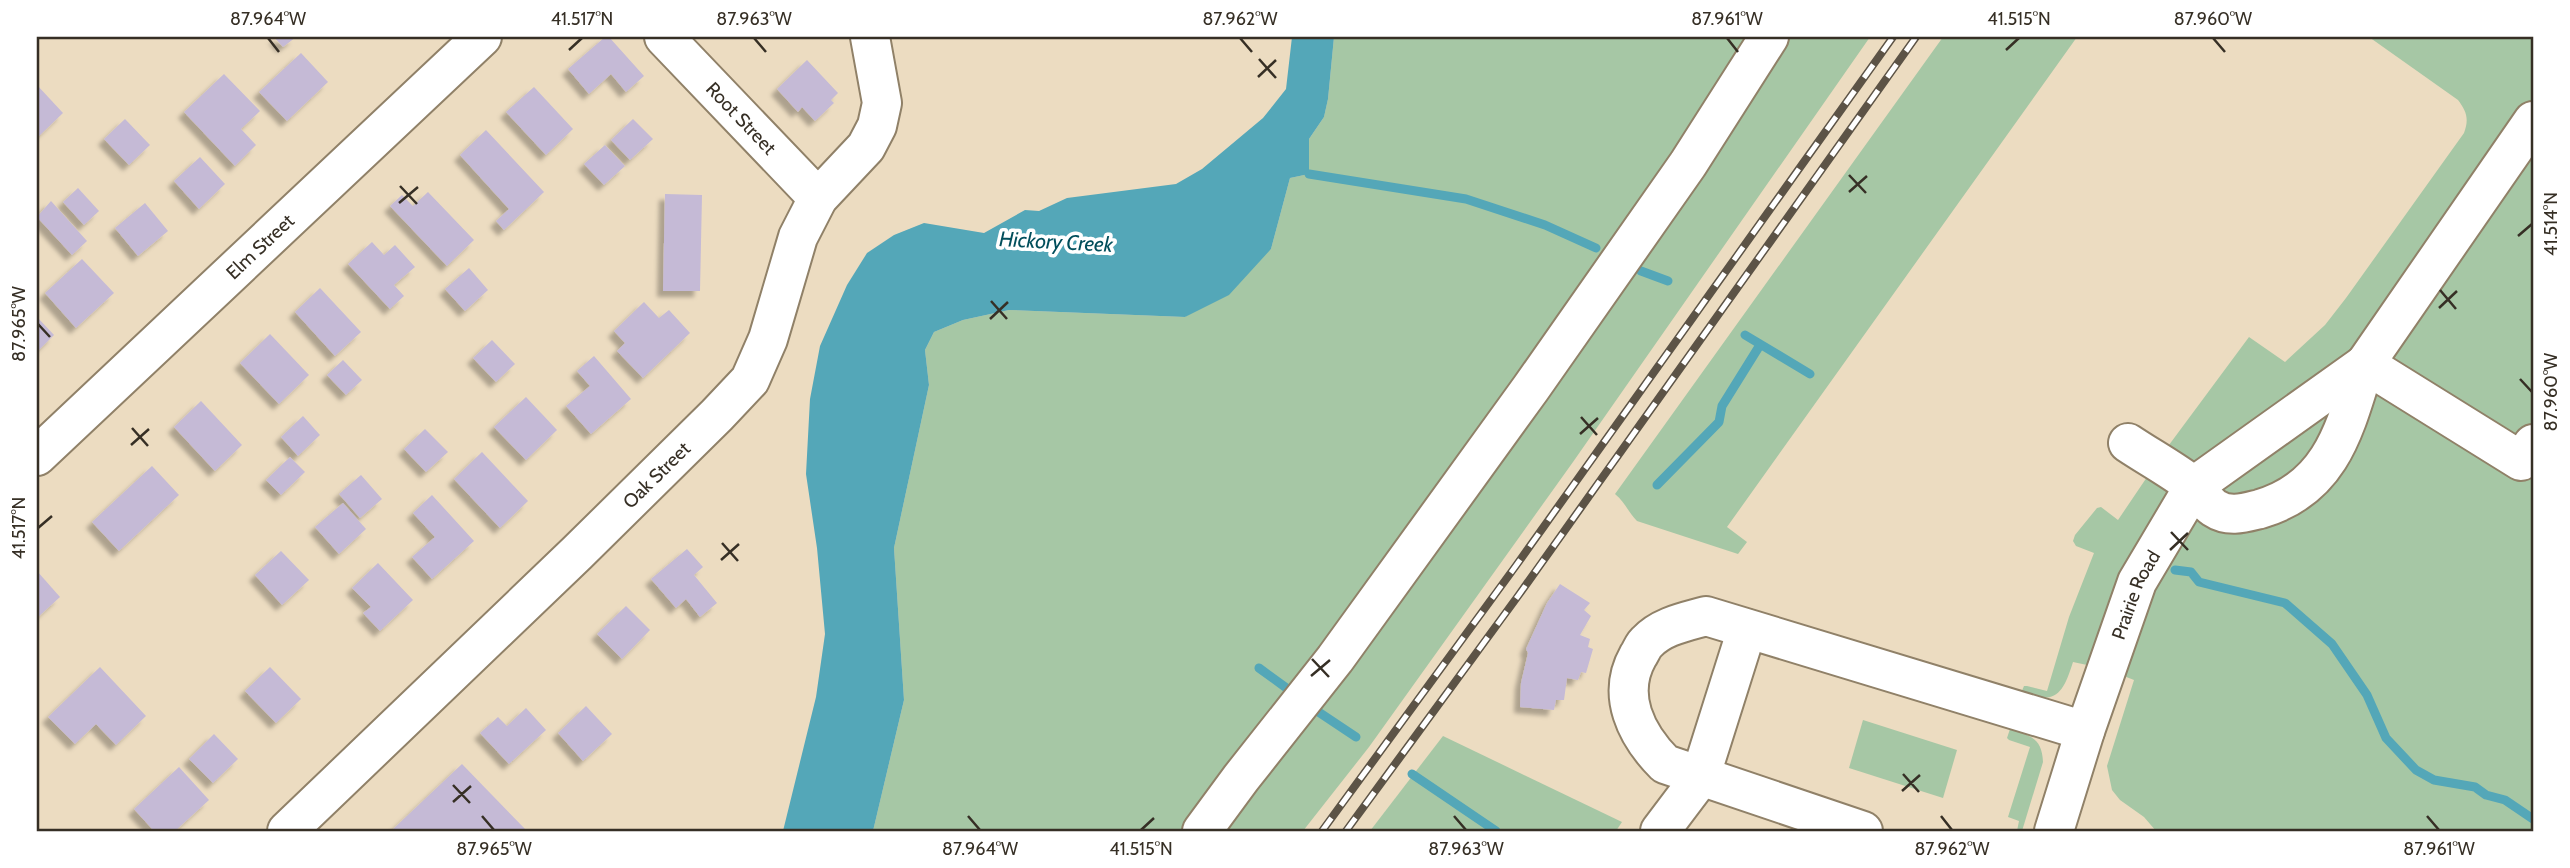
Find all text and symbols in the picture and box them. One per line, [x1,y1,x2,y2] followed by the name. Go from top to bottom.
[230,8,306,30] text: 87.964°W
[551,8,613,30] text: 41.517°N
[716,8,792,30] text: 87.963°W
[1202,8,1278,30] text: 87.962°W
[1691,8,1763,30] text: 87.961°W
[1987,8,2051,30] text: 41.515°N
[2174,8,2252,30] text: 87.960°W
[701,77,781,160] street label: Root Street
[2540,192,2562,256] text: 41.514°N
[221,209,299,284] street label: Elm Street
[999,226,1114,257] water label: Hickory Creek
[8,286,30,362] text: 87.965°W
[2540,353,2562,431] text: 87.960°W
[618,437,695,513] street label: Oak Street
[8,497,30,559] text: 41.517°N
[2107,546,2165,643] street label: Prairie Road
[456,838,532,860] text: 87.965°W
[942,838,1018,860] text: 87.964°W
[1109,838,1173,860] text: 41.515°N
[1428,838,1504,860] text: 87.963°W
[1914,838,1990,860] text: 87.962°W
[2403,838,2475,860] text: 87.961°W

